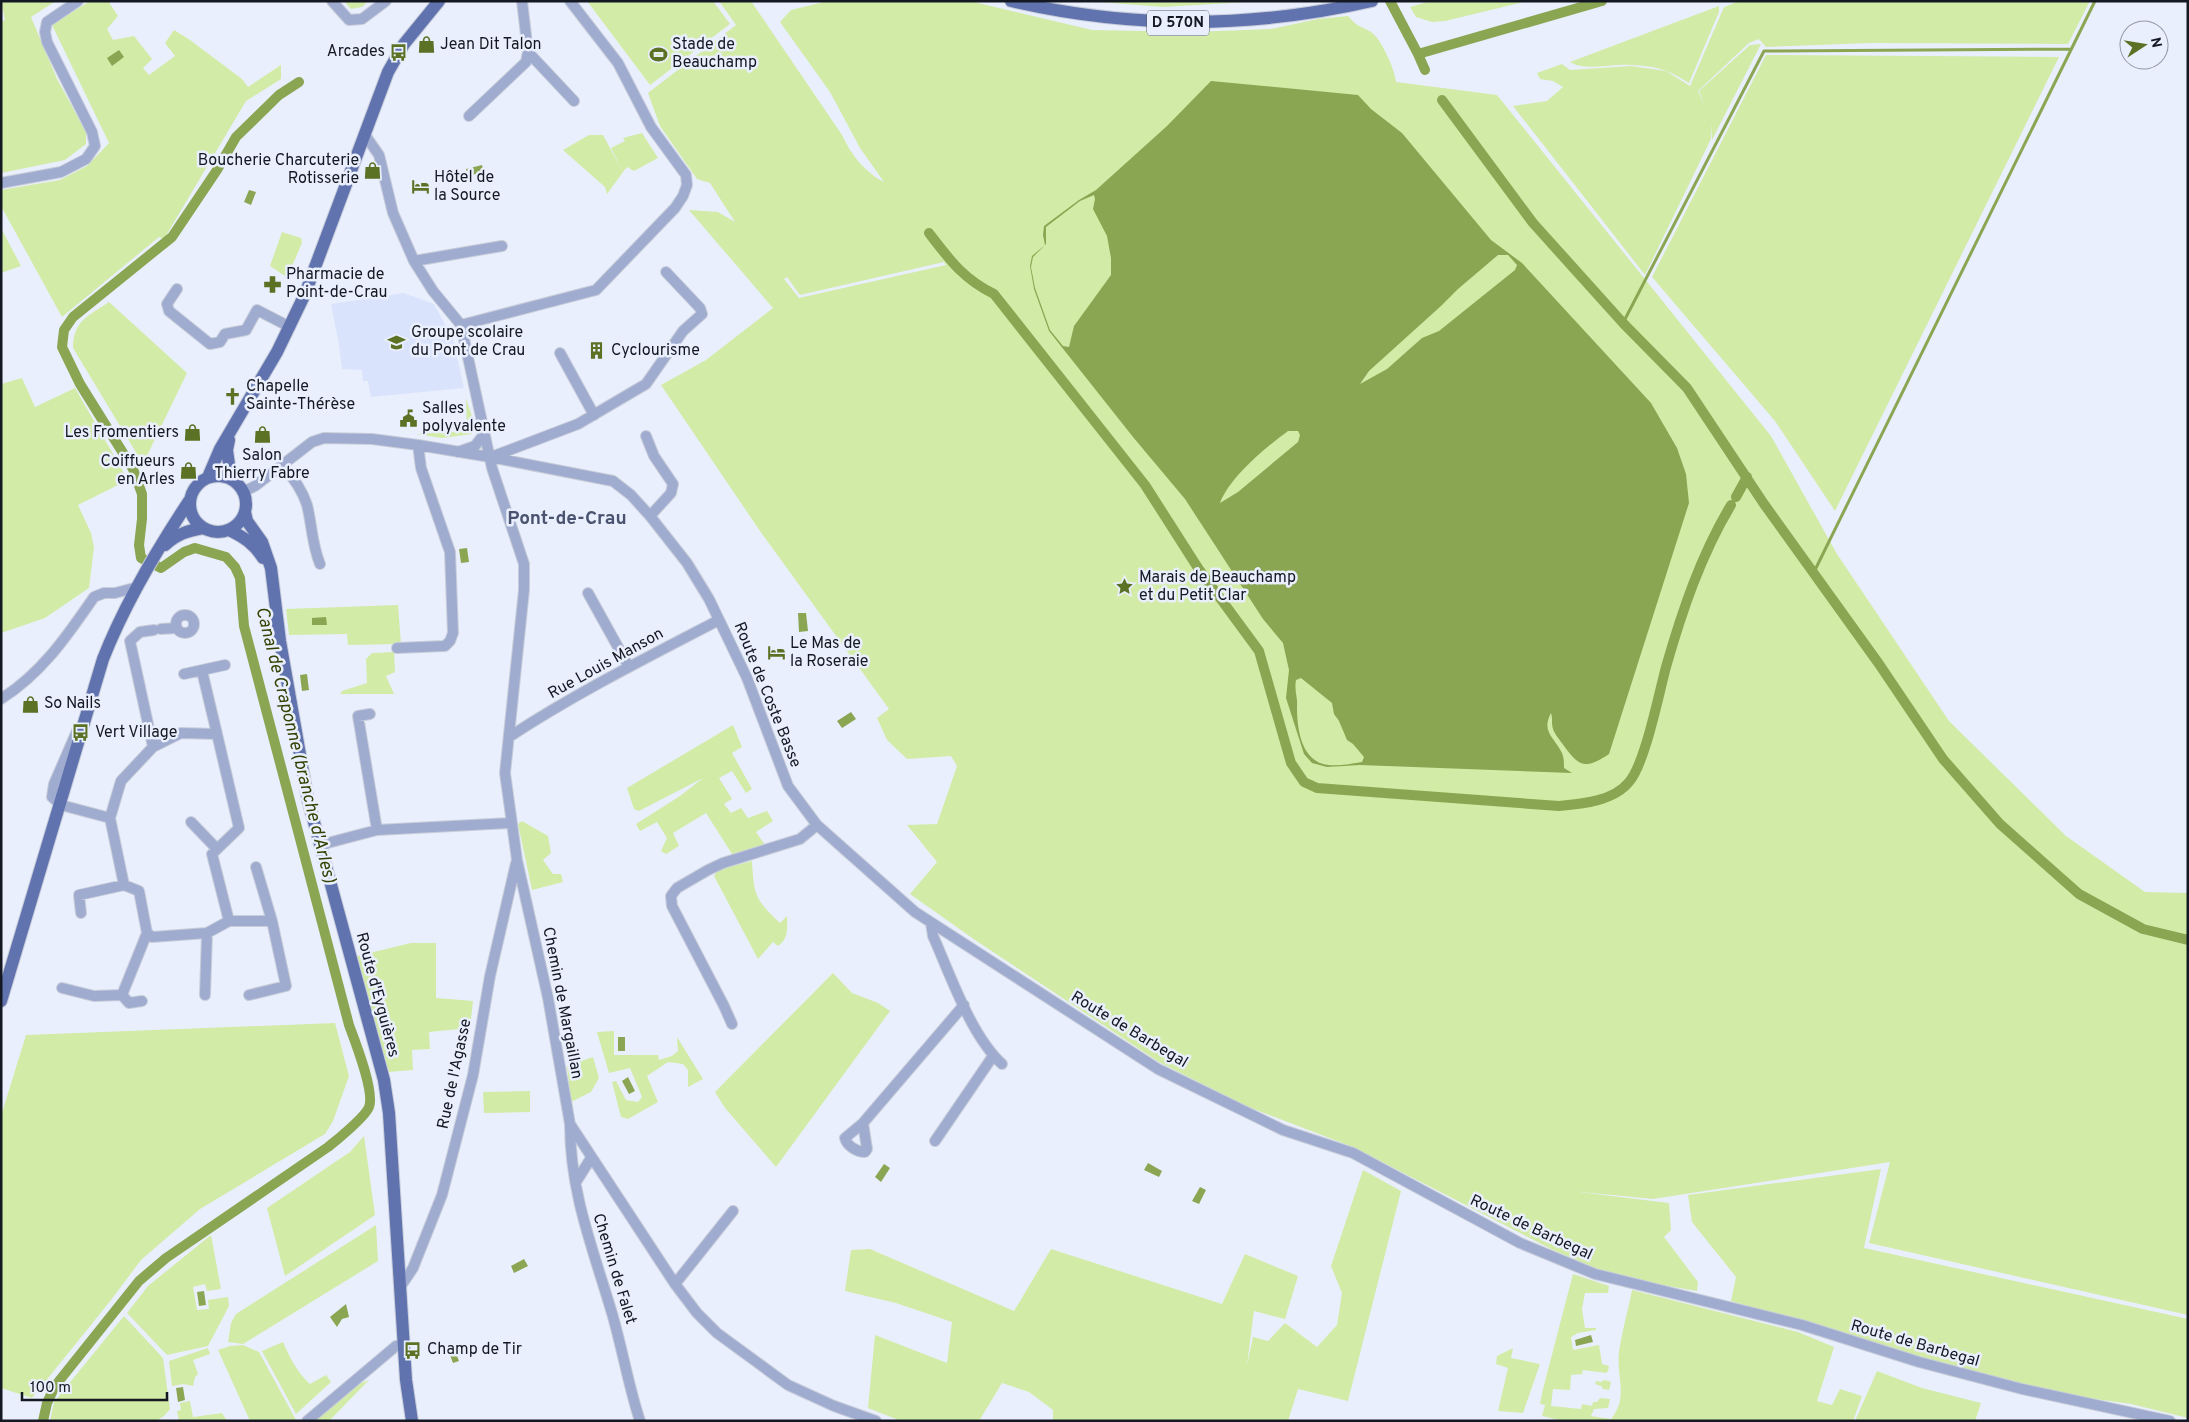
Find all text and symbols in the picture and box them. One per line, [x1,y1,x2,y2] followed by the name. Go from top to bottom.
[1147,10,1209,36] road number: D 570N
[2119,20,2169,70] north arrow
[416,35,436,55] shop icon: Jean Dit Talon
[440,35,542,55] place label: Jean Dit Talon
[672,35,757,73] place label: Stade de Beauchamp
[2146,36,2165,49] text: N
[327,42,385,62] place label: Arcades
[389,42,409,62] bus stop icon: Arcades
[648,44,668,64] sports icon: Stade de Beauchamp
[198,151,359,189] place label: Boucherie Charcuterie Rotisserie
[363,160,383,180] shop icon: Boucherie Charcuterie Rotisserie
[434,168,500,206] place label: Hôtel de la Source
[410,177,430,197] hotel icon: Hôtel de la Source
[286,265,388,303] place label: Pharmacie de Point-de-Crau
[262,274,282,294] pharmacy icon: Pharmacie de Point-de-Crau
[411,323,525,361] place label: Groupe scolaire du Pont de Crau
[387,332,407,352] school or university icon: Groupe scolaire du Pont de Crau
[587,341,607,361] building icon: Cyclourisme
[611,341,700,361] place label: Cyclourisme
[246,377,355,415] place label: Chapelle Sainte-Thérèse
[222,386,242,406] church icon: Chapelle Sainte-Thérèse
[422,399,506,437] place label: Salles polyvalente
[398,408,418,428] public building icon: Salles polyvalente
[64,423,179,443] place label: Les Fromentiers
[183,423,203,443] shop icon: Les Fromentiers
[252,424,272,444] shop icon: Salon Thierry Fabre
[214,446,310,484] place label: Salon Thierry Fabre
[101,452,175,490] place label: Coiffueurs en Arles
[179,461,199,481] shop icon: Coiffueurs en Arles
[507,507,627,531] district label: Pont-de-Crau
[1139,568,1296,606] place label: Marais de Beauchamp et du Petit Clar
[1115,577,1135,597] place icon: Marais de Beauchamp et du Petit Clar
[249,604,341,886] water label: Canal de Craponne (branche d'Arles)
[729,619,805,771] street label: Route de Coste Basse
[545,624,667,704] street label: Rue Louis Manson
[790,634,868,672] place label: Le Mas de la Roseraie
[766,643,786,663] hotel icon: Le Mas de la Roseraie
[20,694,40,714] shop icon: So Nails
[44,694,101,714] place label: So Nails
[71,723,91,743] bus stop icon: Vert Village
[95,723,177,743] place label: Vert Village
[537,925,587,1081] street label: Chemin de Margaillan
[351,930,403,1060] street label: Route d'Eyguières
[1067,987,1191,1073] street label: Route de Barbegal
[434,1017,476,1131] street label: Rue de l'Agasse
[1466,1191,1596,1265] street label: Route de Barbegal
[588,1211,640,1327] street label: Chemin de Falet
[1848,1316,1982,1372] street label: Route de Barbegal
[403,1340,423,1360] bus stop icon: Champ de Tir
[427,1340,522,1360] place label: Champ de Tir
[22,1370,168,1402] scale bar
[30,1379,71,1398] text: 100 m

